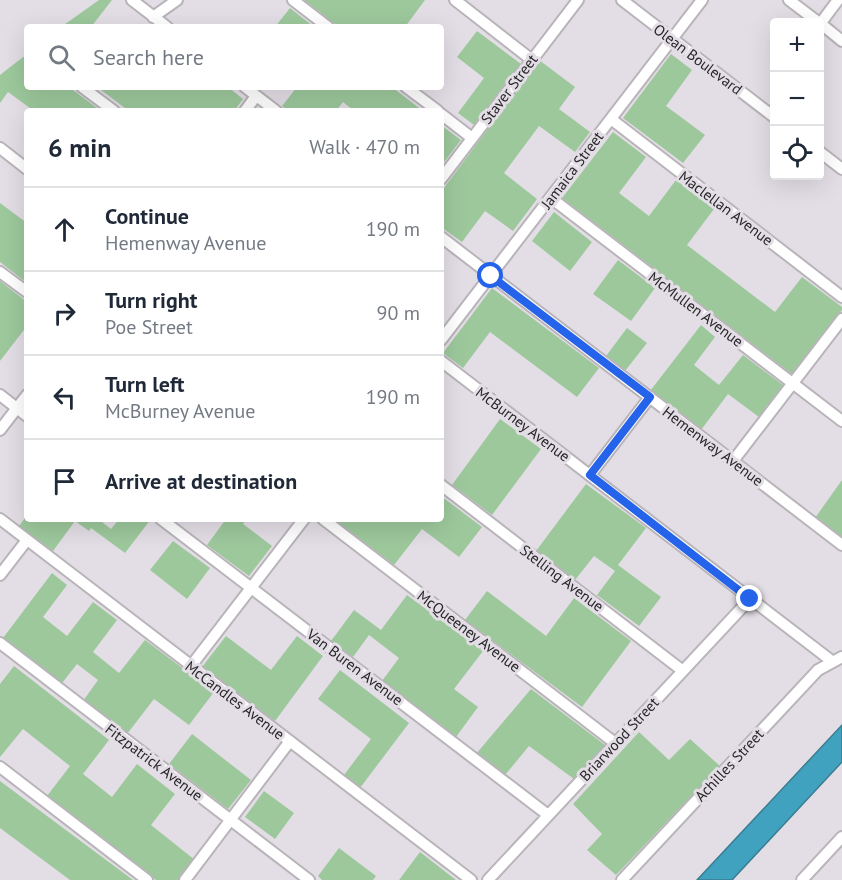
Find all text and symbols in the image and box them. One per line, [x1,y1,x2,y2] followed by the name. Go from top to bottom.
[770,18,824,180] map controls
[770,18,824,72] button: +
[650,19,746,99] street label: Olean Boulevard
[24,24,444,90] search box
[45,41,78,74] icon: search
[93,43,204,71] text: Search here
[477,50,541,128] street label: Staver Street
[770,72,824,126] button: −
[770,126,824,180] button: locate
[536,128,607,213] street label: Jamaica Street
[48,131,111,164] text: 6 min
[309,134,420,160] text: Walk · 470 m
[675,166,777,250] street label: Maclellan Avenue
[105,202,189,230] text: Continue
[48,213,81,246] icon: ahead
[366,216,420,242] text: 190 m
[105,230,266,256] text: Hemenway Avenue
[477,262,503,288] route start
[645,267,747,351] street label: McMullen Avenue
[105,286,197,314] text: Turn right
[48,297,81,330] icon: right
[377,300,420,326] text: 90 m
[105,314,193,340] text: Poe Street
[105,370,185,398] text: Turn left
[48,381,81,414] icon: left
[472,382,574,466] street label: McBurney Avenue
[366,384,420,410] text: 190 m
[105,398,256,424] text: McBurney Avenue
[659,402,767,490] street label: Hemenway Avenue
[48,465,81,498] icon: arrive
[105,467,297,495] text: Arrive at destination
[516,540,608,616] street label: Stelling Avenue
[736,585,762,611] route end
[414,586,524,676] street label: McQueeney Avenue
[302,624,407,709] street label: Van Buren Avenue
[182,657,288,743] street label: McCandles Avenue
[575,693,663,785] street label: Briarwood Street
[101,719,207,805] street label: Fitzpatrick Avenue
[690,725,768,805] street label: Achilles Street

